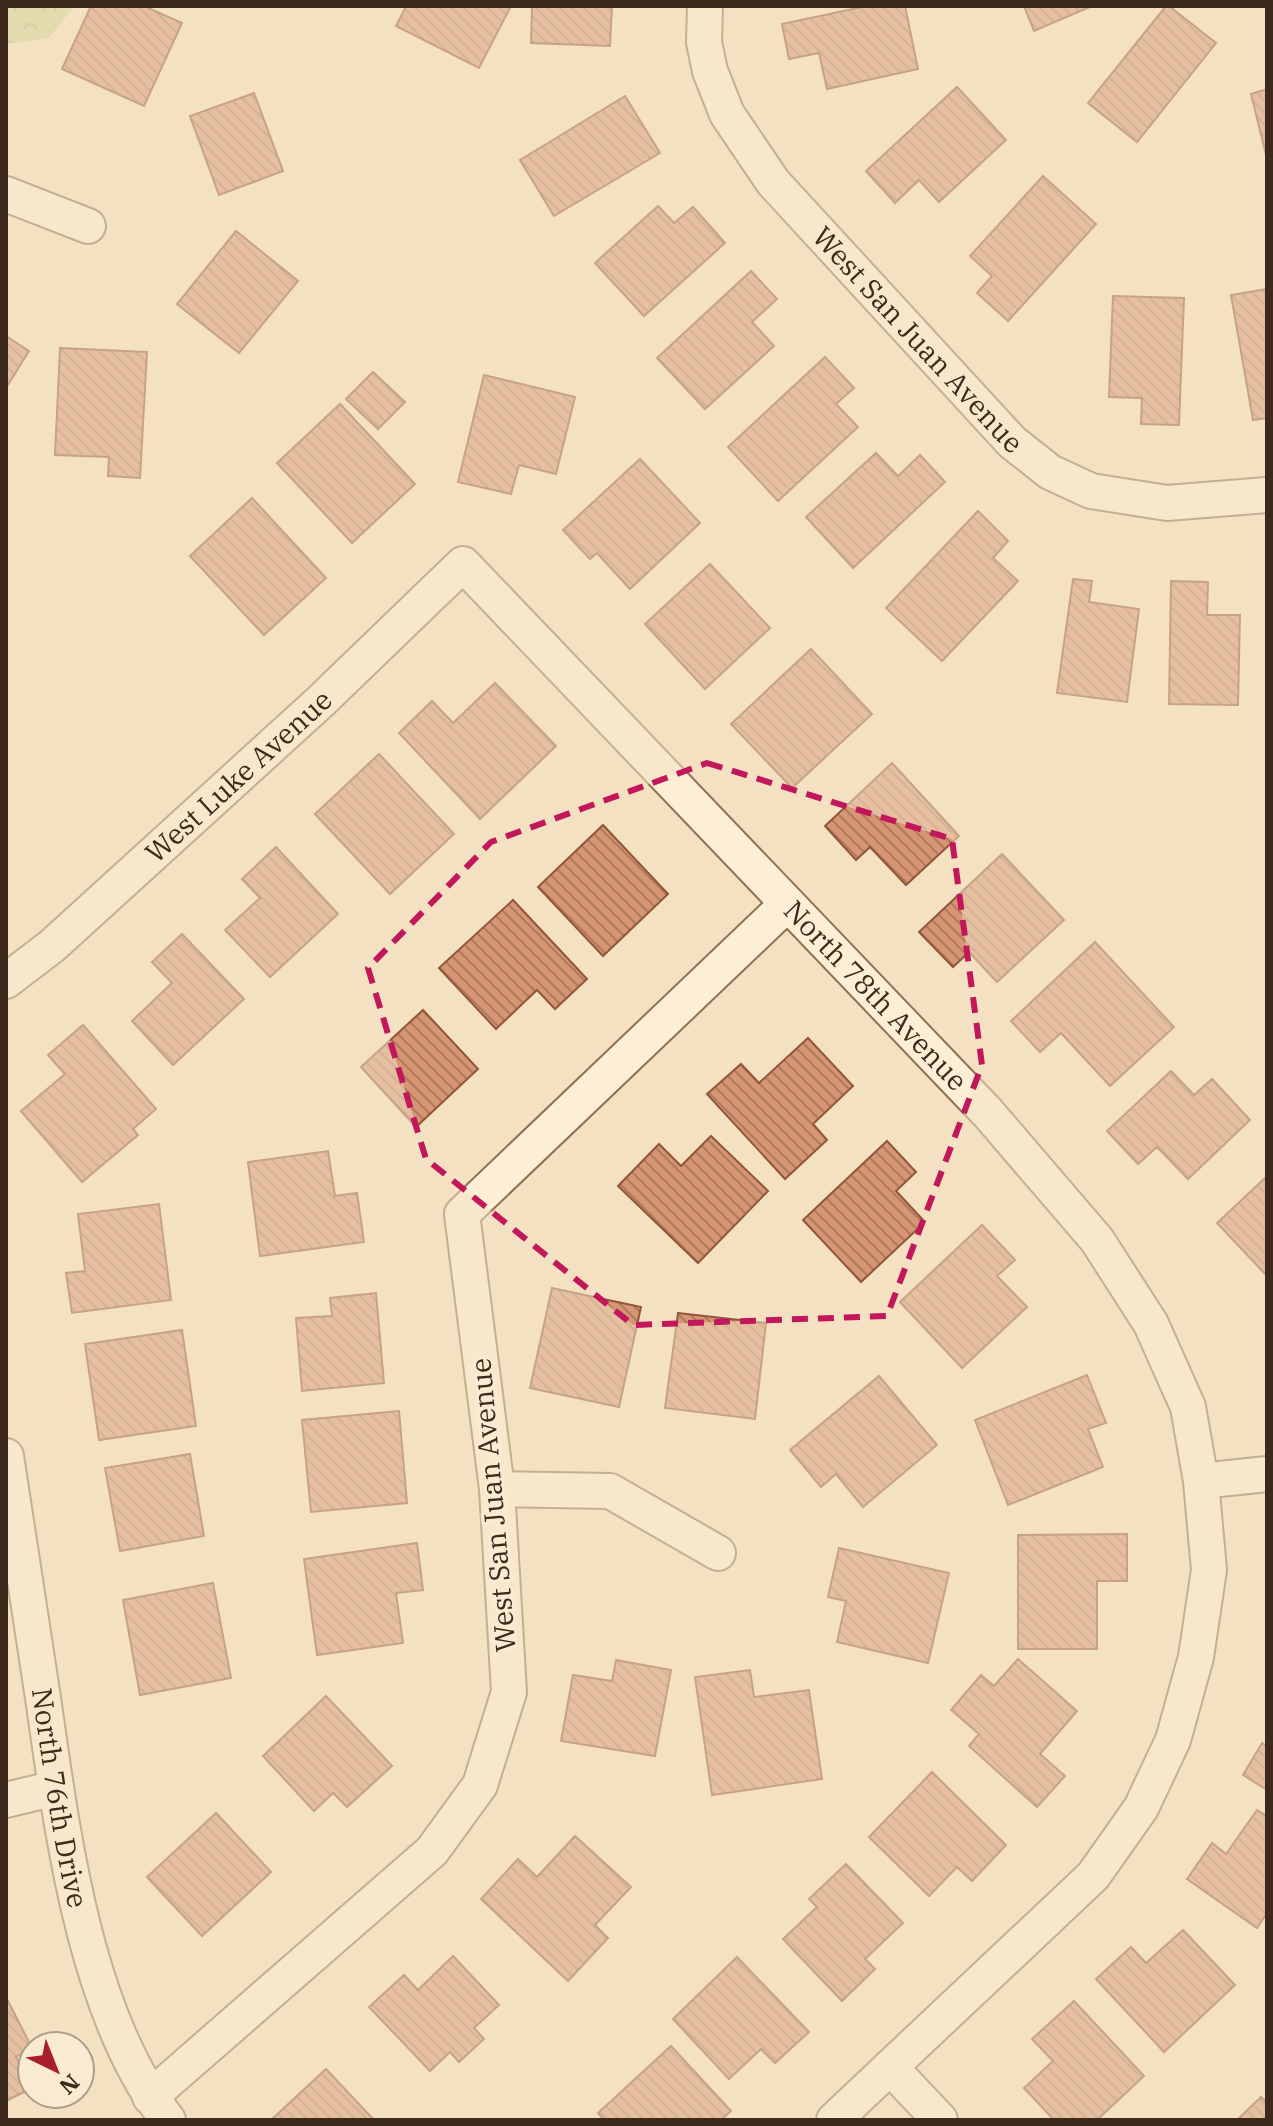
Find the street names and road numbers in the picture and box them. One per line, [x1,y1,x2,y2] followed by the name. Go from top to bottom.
[805,218,1030,461] street label: West San Juan Avenue
[137,681,340,870] street label: West Luke Avenue
[776,892,976,1098] street label: North 78th Avenue
[461,1357,524,1654] street label: West San Juan Avenue
[24,1685,97,1911] street label: North 76th Drive

